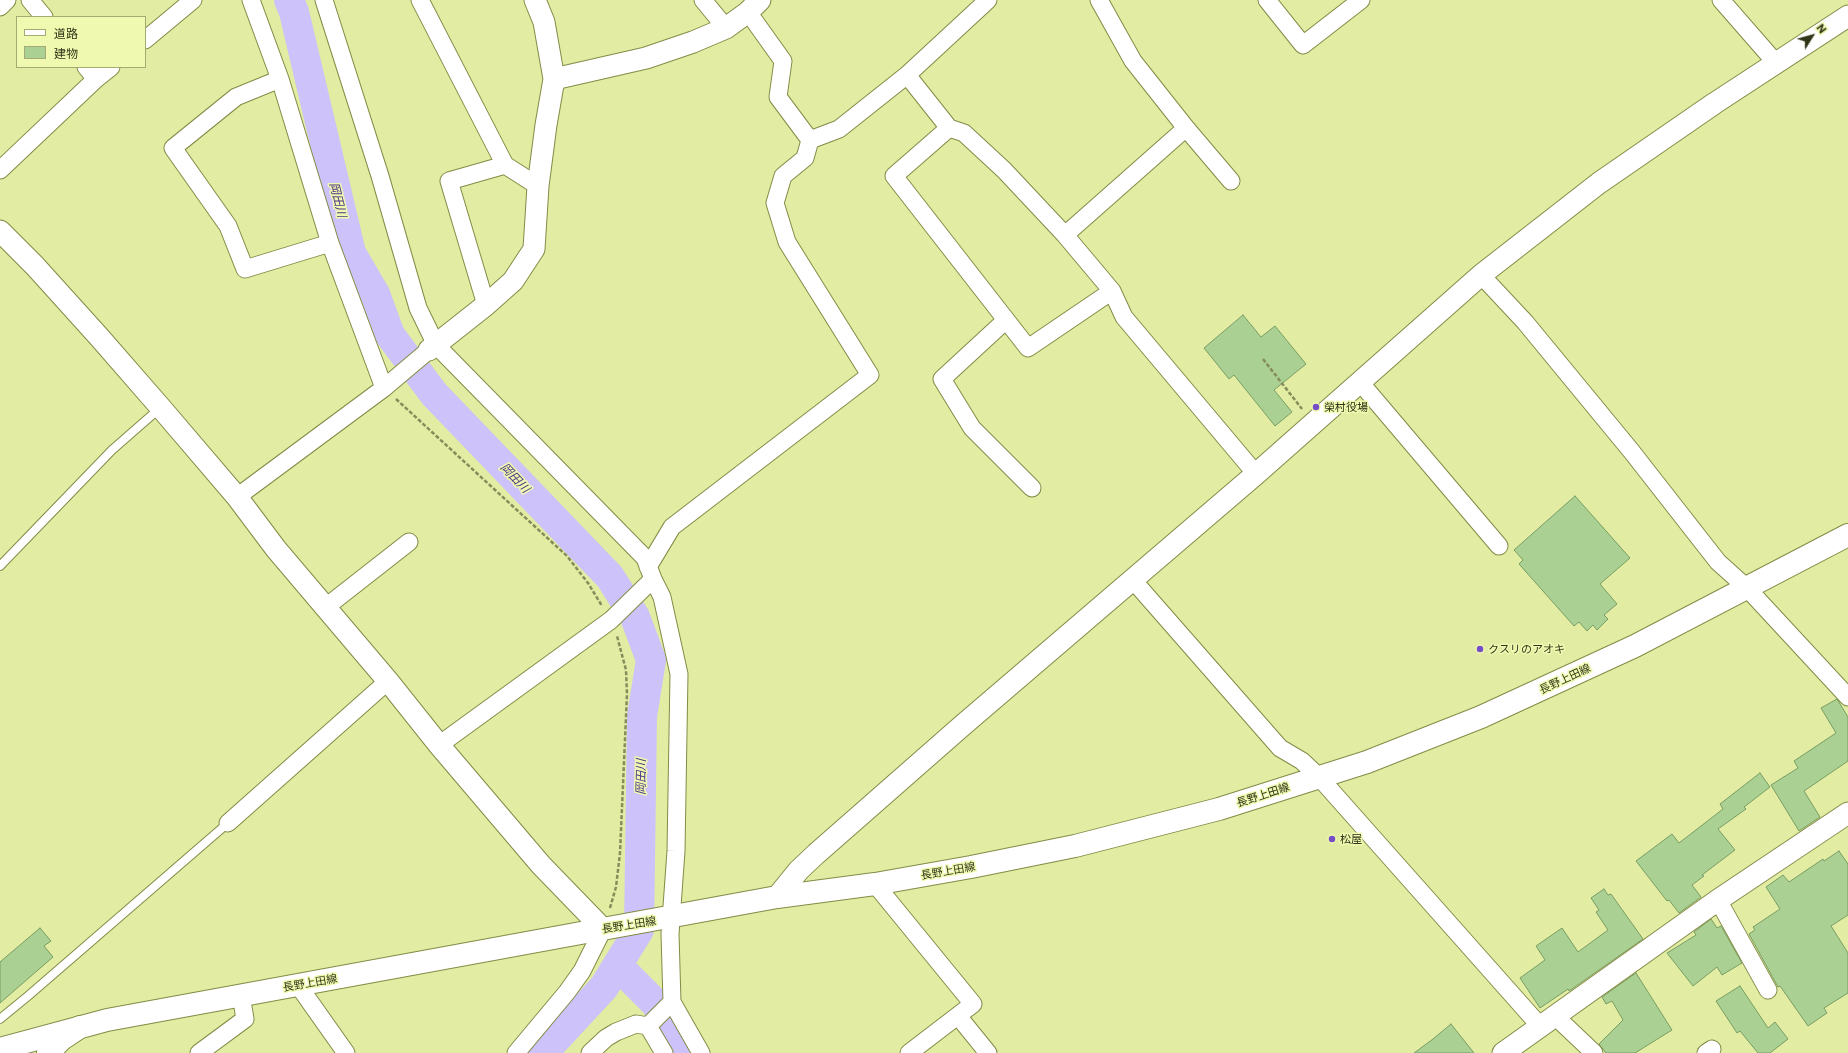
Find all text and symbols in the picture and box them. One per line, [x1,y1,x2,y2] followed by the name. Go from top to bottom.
[16,16,146,68] legend
[1792,16,1832,56] north arrow
[1814,21,1830,36] text: N
[54,26,78,40] text: 道路
[54,46,78,60] text: 建物
[327,181,349,219] water label: 岡田川
[1324,400,1368,414] place label: 榮村役場
[1311,402,1321,412] marker: 榮村役場
[497,460,533,496] water label: 岡田川
[1488,642,1565,656] place label: クスリのアオキ
[1475,644,1485,654] marker: クスリのアオキ
[1537,661,1593,697] street label: 長野上田線
[633,759,649,795] water label: 岡田川
[1235,780,1291,810] street label: 長野上田線
[1340,832,1362,846] place label: 松屋
[1327,834,1337,844] marker: 松屋
[920,860,976,882] street label: 長野上田線
[601,914,657,936] street label: 長野上田線
[282,972,338,994] street label: 長野上田線

